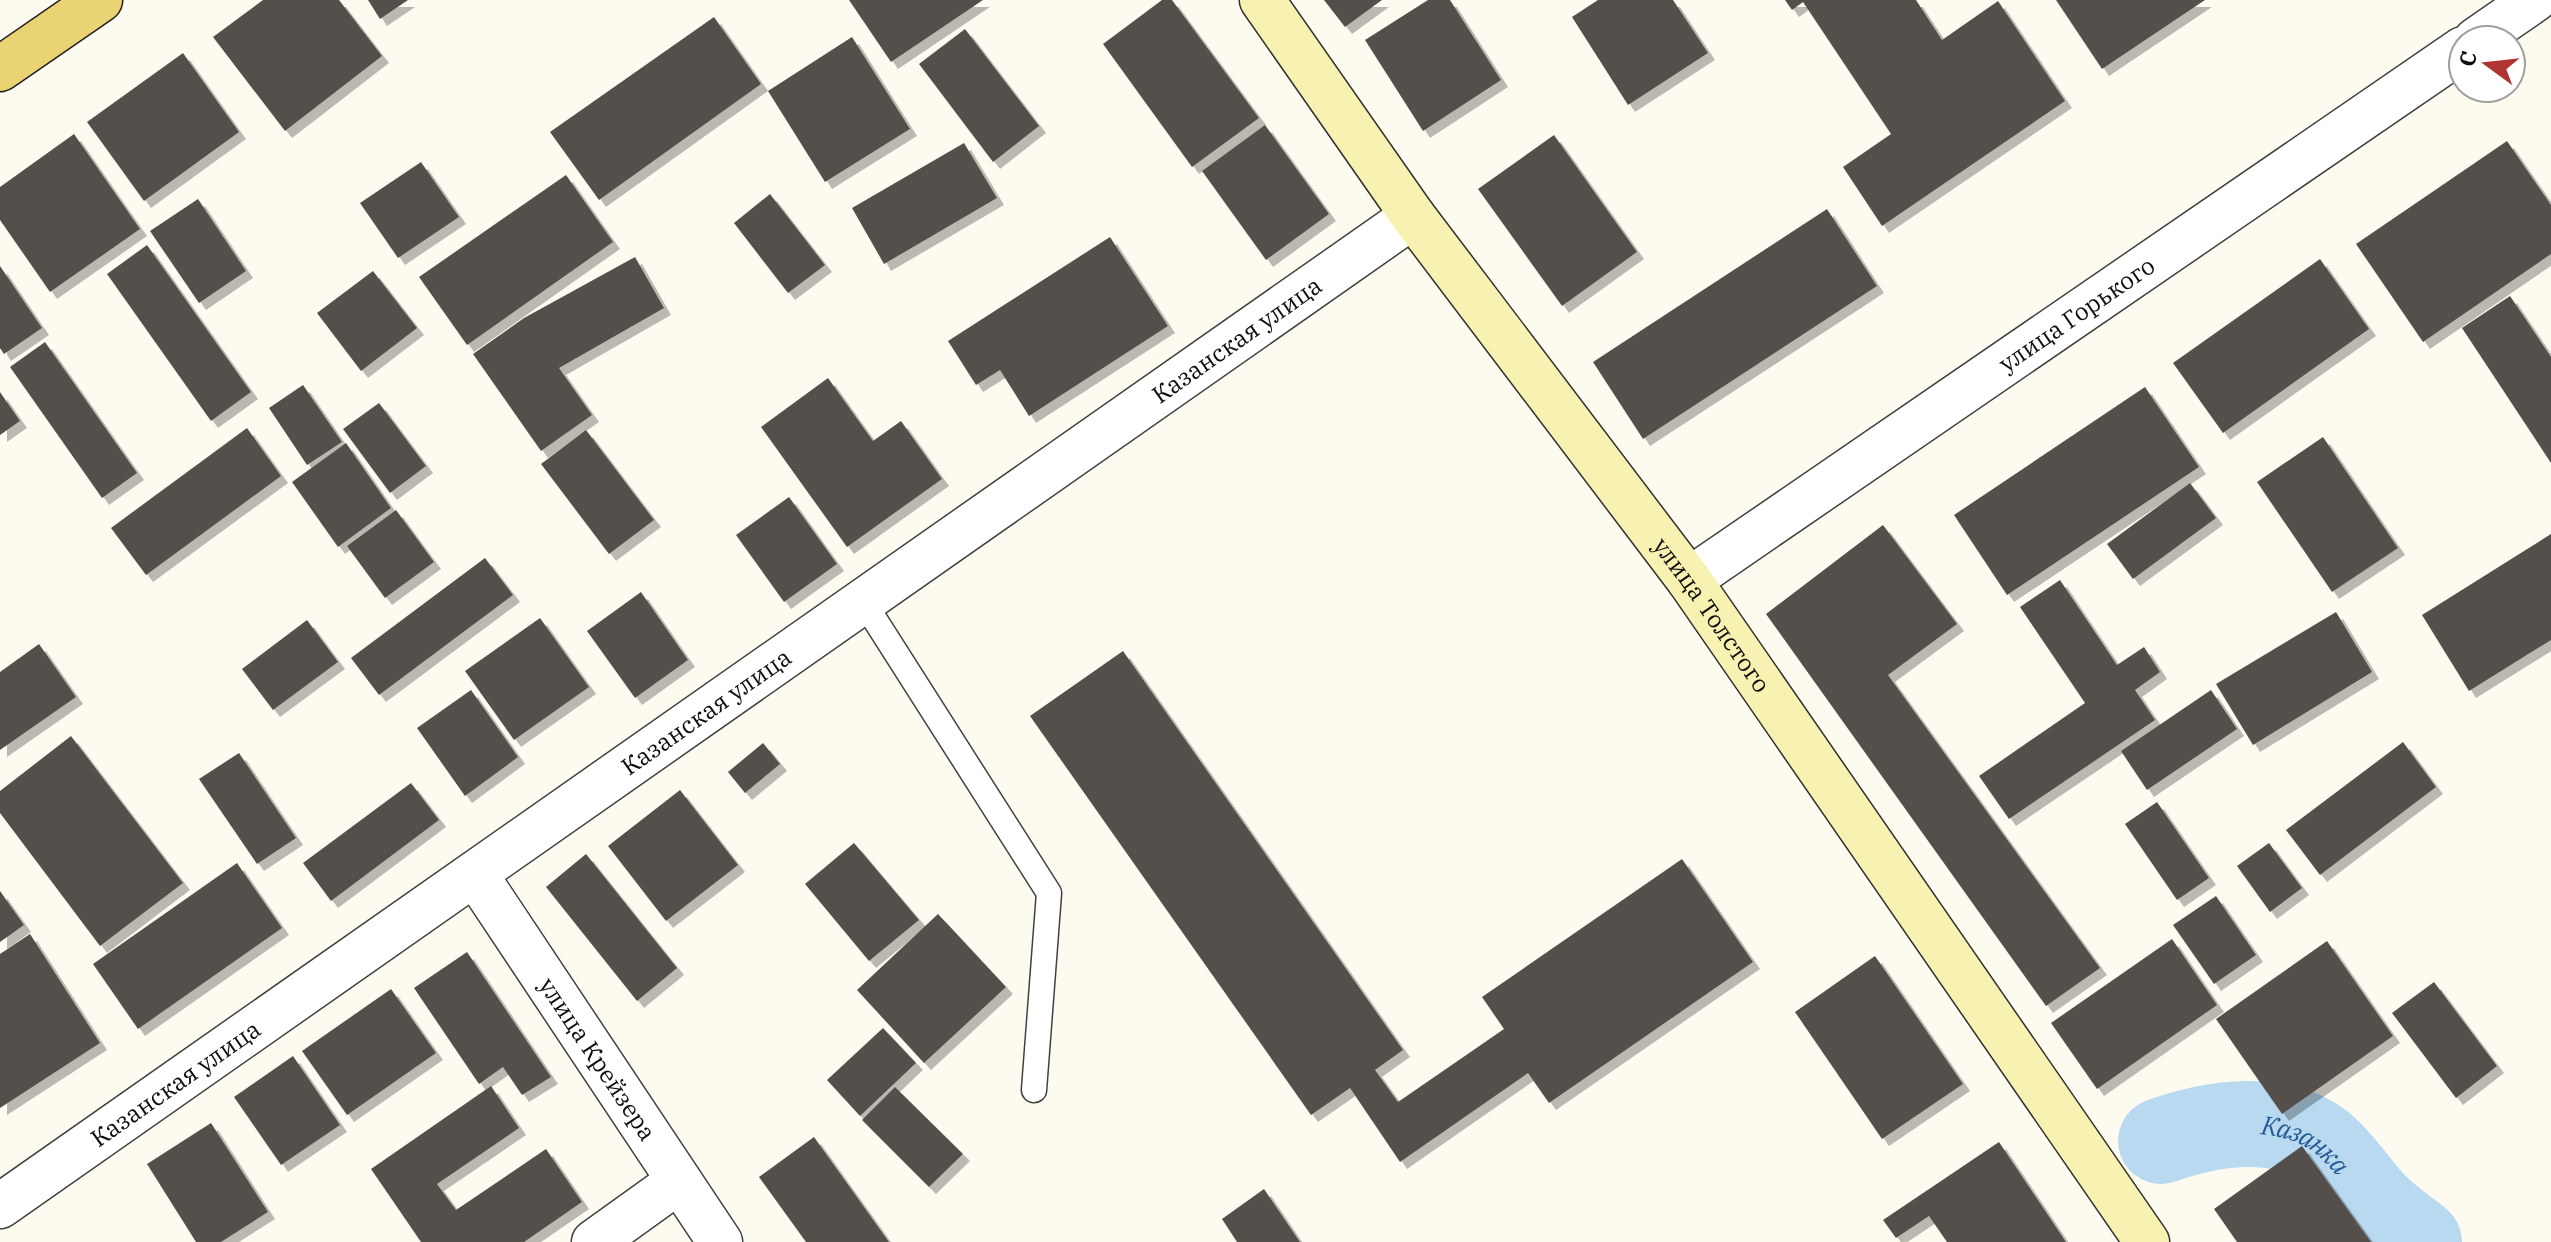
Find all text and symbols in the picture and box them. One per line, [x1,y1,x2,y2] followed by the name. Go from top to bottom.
[2447,24,2527,104] north arrow
[2451,48,2483,70] text: С
[1992,249,2161,379] street label: улица Горького
[1145,269,1328,410] street label: Казанская улица
[1646,531,1778,699] street label: улица Толстого
[615,641,797,782] street label: Казанская улица
[532,971,664,1147] street label: улица Крейзера
[84,1013,266,1154] street label: Казанская улица
[2259,1107,2358,1181] water label: Казанка

